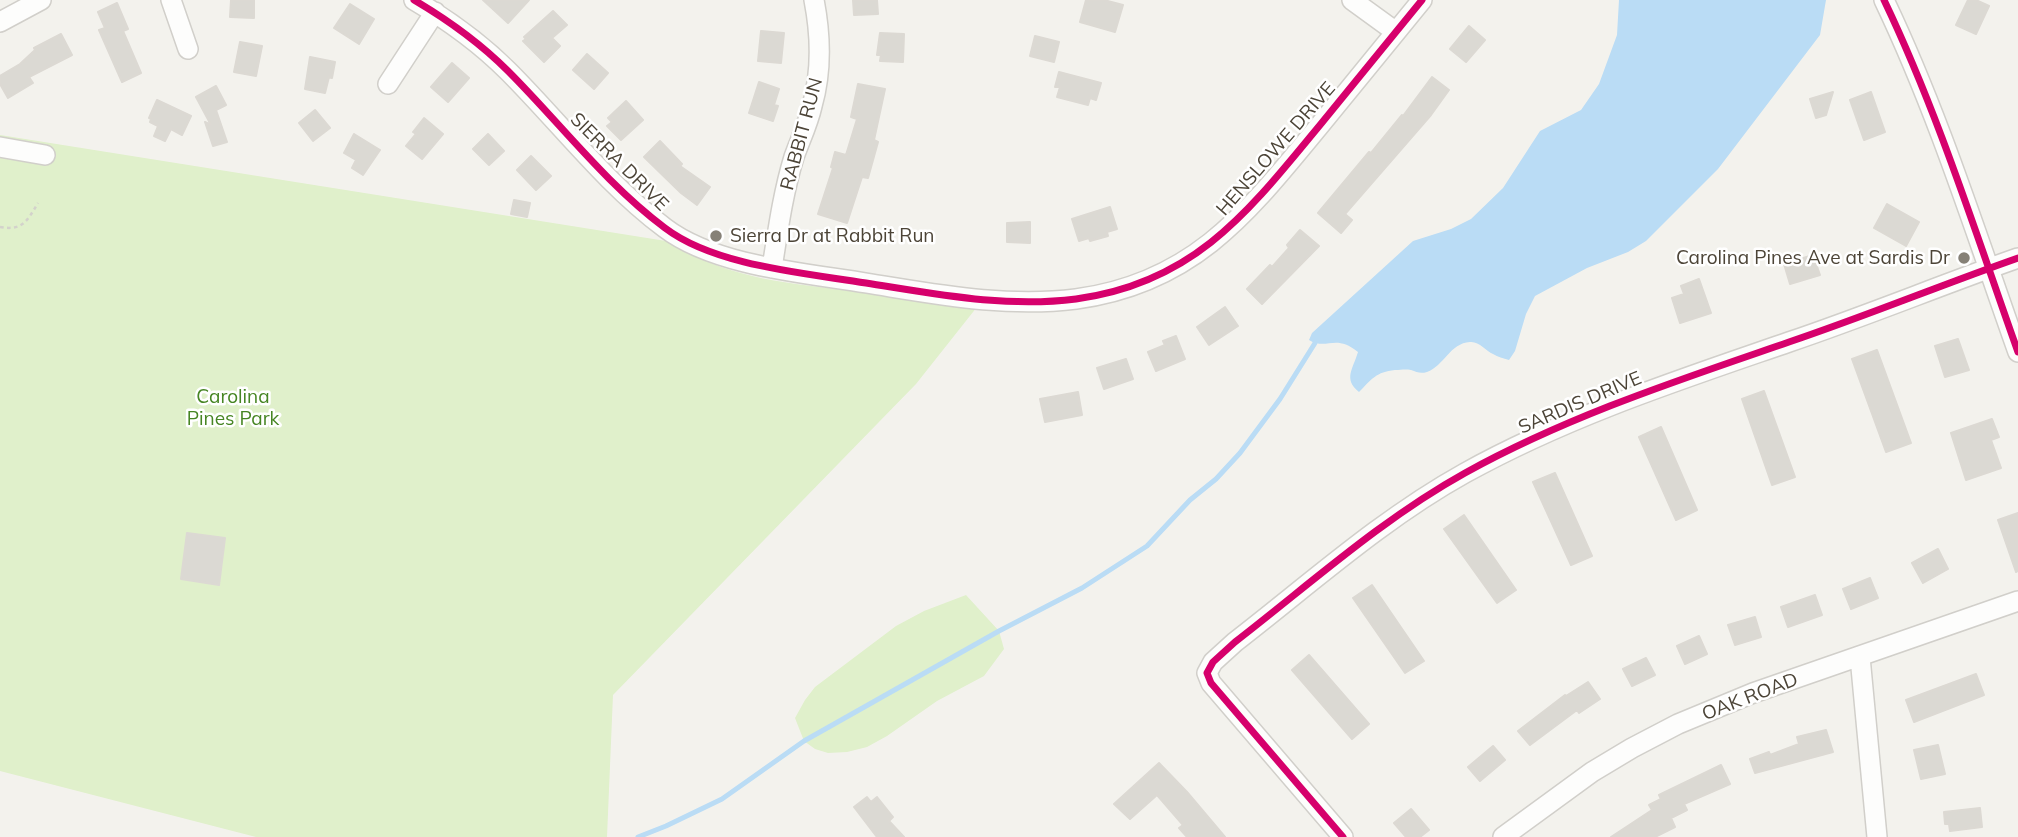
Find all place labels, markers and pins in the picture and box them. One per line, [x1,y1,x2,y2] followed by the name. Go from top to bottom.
[730,225,935,247] place label: Sierra Dr at Rabbit Run
[708,228,724,244] marker: Sierra Dr at Rabbit Run
[1676,247,1950,269] place label: Carolina Pines Ave at Sardis Dr
[1956,250,1972,266] marker: Carolina Pines Ave at Sardis Dr

